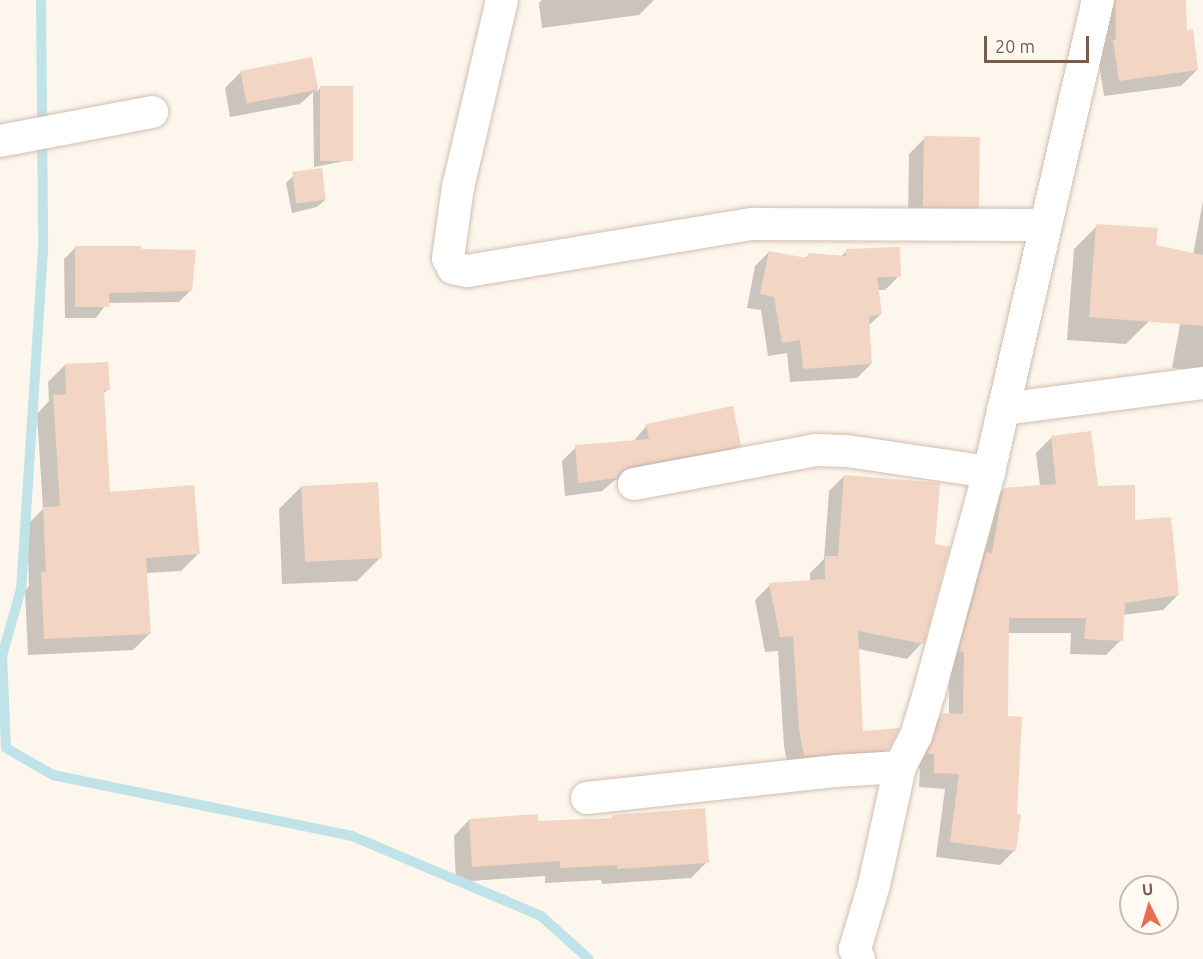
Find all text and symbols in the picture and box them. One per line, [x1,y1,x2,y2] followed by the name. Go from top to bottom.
[987,24,1092,62] scale bar
[995,36,1035,56] text: 20 m
[1119,875,1179,935] north arrow
[1141,880,1154,899] text: U

